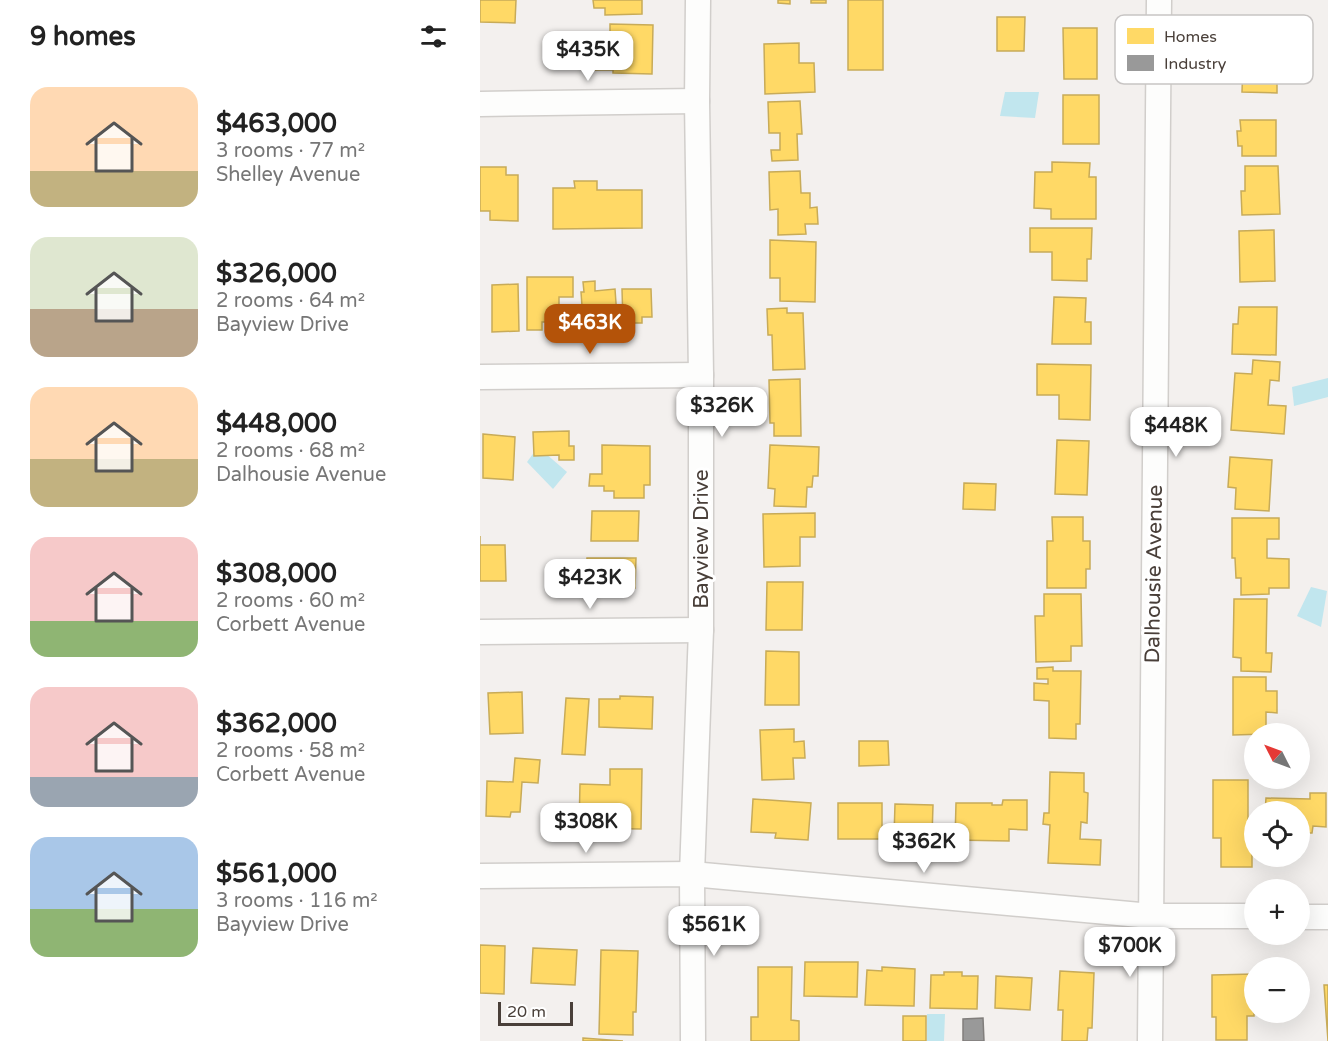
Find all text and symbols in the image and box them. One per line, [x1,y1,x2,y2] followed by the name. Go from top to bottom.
[1115,15,1313,84] legend
[417,20,450,53] icon: filters
[30,21,136,52] text: 9 homes
[1164,27,1217,47] text: Homes
[546,31,630,82] pin: $435K
[556,38,620,62] text: $435K
[1164,54,1227,74] text: Industry
[216,108,337,139] text: $463,000
[78,111,150,183] icon: home
[216,139,365,163] text: 3 rooms · 77 m²
[216,163,360,187] text: Shelley Avenue
[216,258,337,289] text: $326,000
[78,261,150,333] icon: home
[216,289,365,313] text: 2 rooms · 64 m²
[548,304,632,355] pin: $463K
[558,311,622,335] text: $463K
[216,313,349,337] text: Bayview Drive
[680,387,764,438] pin: $326K
[690,394,754,418] text: $326K
[1134,407,1218,458] pin: $448K
[216,408,337,439] text: $448,000
[78,411,150,483] icon: home
[1144,414,1208,438] text: $448K
[216,439,365,463] text: 2 rooms · 68 m²
[216,463,386,487] text: Dalhousie Avenue
[689,469,714,609] street label: Bayview Drive
[1140,484,1168,664] street label: Dalhousie Avenue
[216,558,337,589] text: $308,000
[548,559,632,610] pin: $423K
[78,561,150,633] icon: home
[558,566,622,590] text: $423K
[216,589,365,613] text: 2 rooms · 60 m²
[216,613,365,637] text: Corbett Avenue
[216,708,337,739] text: $362,000
[78,711,150,783] icon: home
[1244,723,1310,789] north arrow
[1244,723,1310,1023] map controls
[216,739,365,763] text: 2 rooms · 58 m²
[216,763,365,787] text: Corbett Avenue
[1244,801,1310,867] button: locate
[544,803,628,854] pin: $308K
[554,810,618,834] text: $308K
[882,823,966,874] pin: $362K
[892,830,956,854] text: $362K
[216,858,337,889] text: $561,000
[78,861,150,933] icon: home
[1244,879,1310,945] button: +
[216,889,378,913] text: 3 rooms · 116 m²
[672,906,756,957] pin: $561K
[216,913,349,937] text: Bayview Drive
[682,913,746,937] text: $561K
[1088,927,1172,978] pin: $700K
[1098,934,1162,958] text: $700K
[1244,957,1310,1023] button: −
[498,999,573,1026] scale bar
[507,1002,546,1022] text: 20 m

